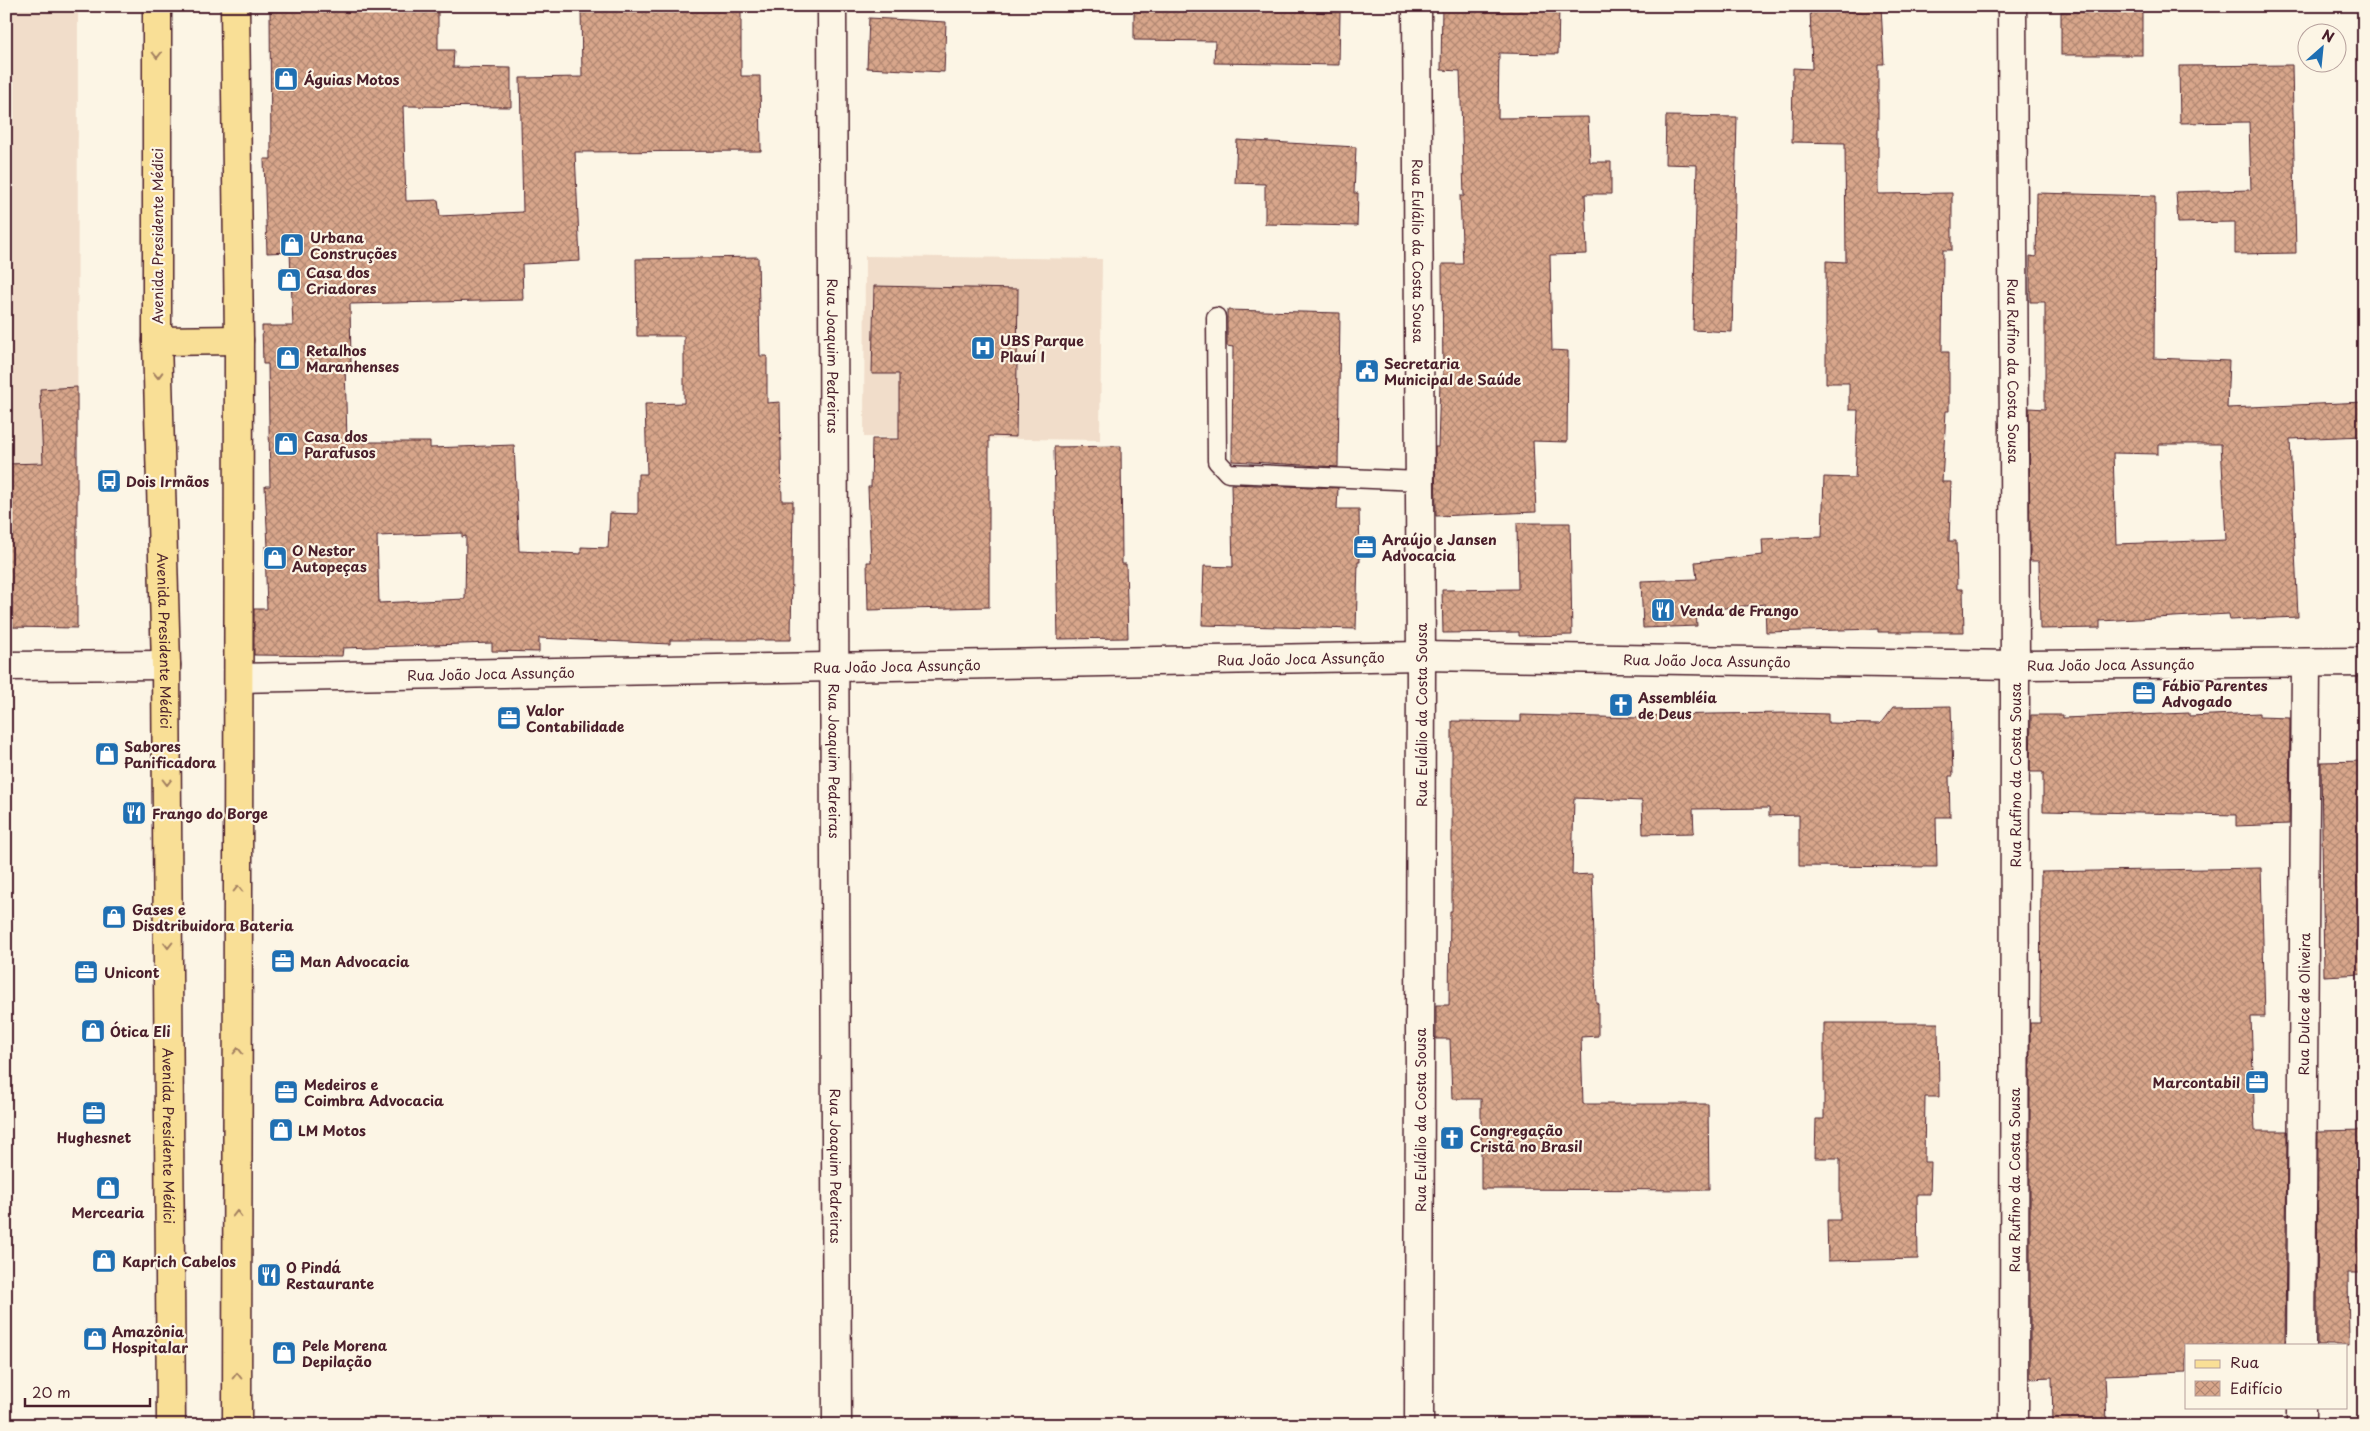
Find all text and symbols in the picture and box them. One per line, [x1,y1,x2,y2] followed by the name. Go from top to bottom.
[2298,22,2348,72] north arrow
[2318,24,2338,48] text: N
[152,52,162,59] one-way arrow
[273,66,299,92] shop icon: Águias Motos
[303,69,400,90] place label: Águias Motos
[147,148,168,324] street label: Avenida Presidente Médici
[1407,159,1430,343] street label: Rua Eulálio da Costa Sousa
[310,227,397,264] place label: Urbana Construções
[279,232,305,258] shop icon: Urbana Construções
[306,262,377,299] place label: Casa dos Criadores
[276,267,302,293] shop icon: Casa dos Criadores
[822,278,844,434] street label: Rua Joaquim Pedreiras
[2003,278,2025,464] street label: Rua Rufino da Costa Sousa
[1000,330,1084,367] place label: UBS Parque PIauí I
[970,335,996,361] hospital icon: UBS Parque PIauí I
[306,340,399,377] place label: Retalhos Maranhenses
[275,345,301,371] shop icon: Retalhos Maranhenses
[1384,353,1522,390] place label: Secretaria Municipal de Saúde
[1354,358,1380,384] public building icon: Secretaria Municipal de Saúde
[153,371,164,379] one-way arrow
[304,426,376,463] place label: Casa dos Parafusos
[273,431,299,457] shop icon: Casa dos Parafusos
[96,468,122,494] bus stop icon: Dois Irmãos
[126,471,210,492] place label: Dois Irmãos
[1381,529,1497,566] place label: Araújo e Jansen Advocacia
[1352,534,1378,560] office icon: Araújo e Jansen Advocacia
[292,540,367,577] place label: O Nestor Autopeças
[262,545,288,571] shop icon: O Nestor Autopeças
[152,553,177,729] street label: Avenida Presidente Médici
[1650,597,1676,623] restaurant icon: Venda de Frango
[1680,600,1799,621] place label: Venda de Frango
[1411,623,1432,807] street label: Rua Eulálio da Costa Sousa
[1217,646,1385,670] street label: Rua João Joca Assunção
[1623,649,1791,672] street label: Rua João Joca Assunção
[2027,653,2195,675] street label: Rua João Joca Assunção
[813,654,981,678] street label: Rua João Joca Assunção
[407,661,575,685] street label: Rua João Joca Assunção
[2161,675,2268,712] place label: Fábio Parentes Advogado
[2131,680,2157,706] office icon: Fábio Parentes Advogado
[2005,682,2026,867] street label: Rua Rufino da Costa Sousa
[824,683,845,839] street label: Rua Joaquim Pedreiras
[1637,687,1717,724] place label: Assembléia de Deus
[1608,692,1634,718] church icon: Assembléia de Deus
[526,700,625,737] place label: Valor Contabilidade
[496,705,522,731] office icon: Valor Contabilidade
[124,736,217,773] place label: Sabores Panificadora
[94,741,120,767] shop icon: Sabores Panificadora
[162,779,172,787] one-way arrow
[121,800,147,826] restaurant icon: Frango do Borge
[152,803,268,824] place label: Frango do Borge
[233,884,243,892] one-way arrow
[132,899,294,936] place label: Gases e Disdtribuidora Bateria
[101,904,127,930] shop icon: Gases e Disdtribuidora Bateria
[2292,932,2315,1075] street label: Rua Dulce de Oliveira
[163,942,173,949] one-way arrow
[270,948,296,974] office icon: Man Advocacia
[300,951,410,972] place label: Man Advocacia
[73,959,99,985] office icon: Unicont
[104,962,160,983] place label: Unicont
[80,1018,106,1044] shop icon: Ótica Eli
[110,1021,171,1042] place label: Ótica Eli
[1410,1028,1431,1212] street label: Rua Eulálio da Costa Sousa
[233,1047,243,1054] one-way arrow
[158,1048,180,1224] street label: Avenida Presidente Médici
[2244,1069,2270,1095] office icon: Marcontabil
[2153,1072,2240,1093] place label: Marcontabil
[304,1074,444,1111] place label: Medeiros e Coimbra Advocacia
[273,1079,299,1105] office icon: Medeiros e Coimbra Advocacia
[2004,1087,2025,1272] street label: Rua Rufino da Costa Sousa
[825,1088,847,1244] street label: Rua Joaquim Pedreiras
[81,1100,107,1126] office icon: Hughesnet
[268,1117,294,1143] shop icon: LM Motos
[298,1120,366,1141] place label: LM Motos
[1470,1120,1583,1157] place label: Congregação Cristã no Brasil
[1439,1125,1465,1151] church icon: Congregação Cristã no Brasil
[57,1127,132,1148] place label: Hughesnet
[95,1175,121,1201] shop icon: Mercearia
[71,1202,145,1223] place label: Mercearia
[232,1209,242,1217] one-way arrow
[91,1248,117,1274] shop icon: Kaprich Cabelos
[122,1251,236,1272] place label: Kaprich Cabelos
[286,1257,374,1294] place label: O Pindá Restaurante
[256,1262,282,1288] restaurant icon: O Pindá Restaurante
[112,1321,188,1358] place label: Amazônia Hospitalar
[82,1326,108,1352] shop icon: Amazônia Hospitalar
[302,1335,388,1372] place label: Pele Morena Depilação
[271,1340,297,1366] shop icon: Pele Morena Depilação
[2185,1344,2348,1408] legend
[2230,1350,2259,1373] text: Rua
[232,1372,242,1380] one-way arrow
[25,1376,150,1408] scale bar
[2230,1376,2283,1399] text: Edifício
[32,1380,71,1403] text: 20 m

